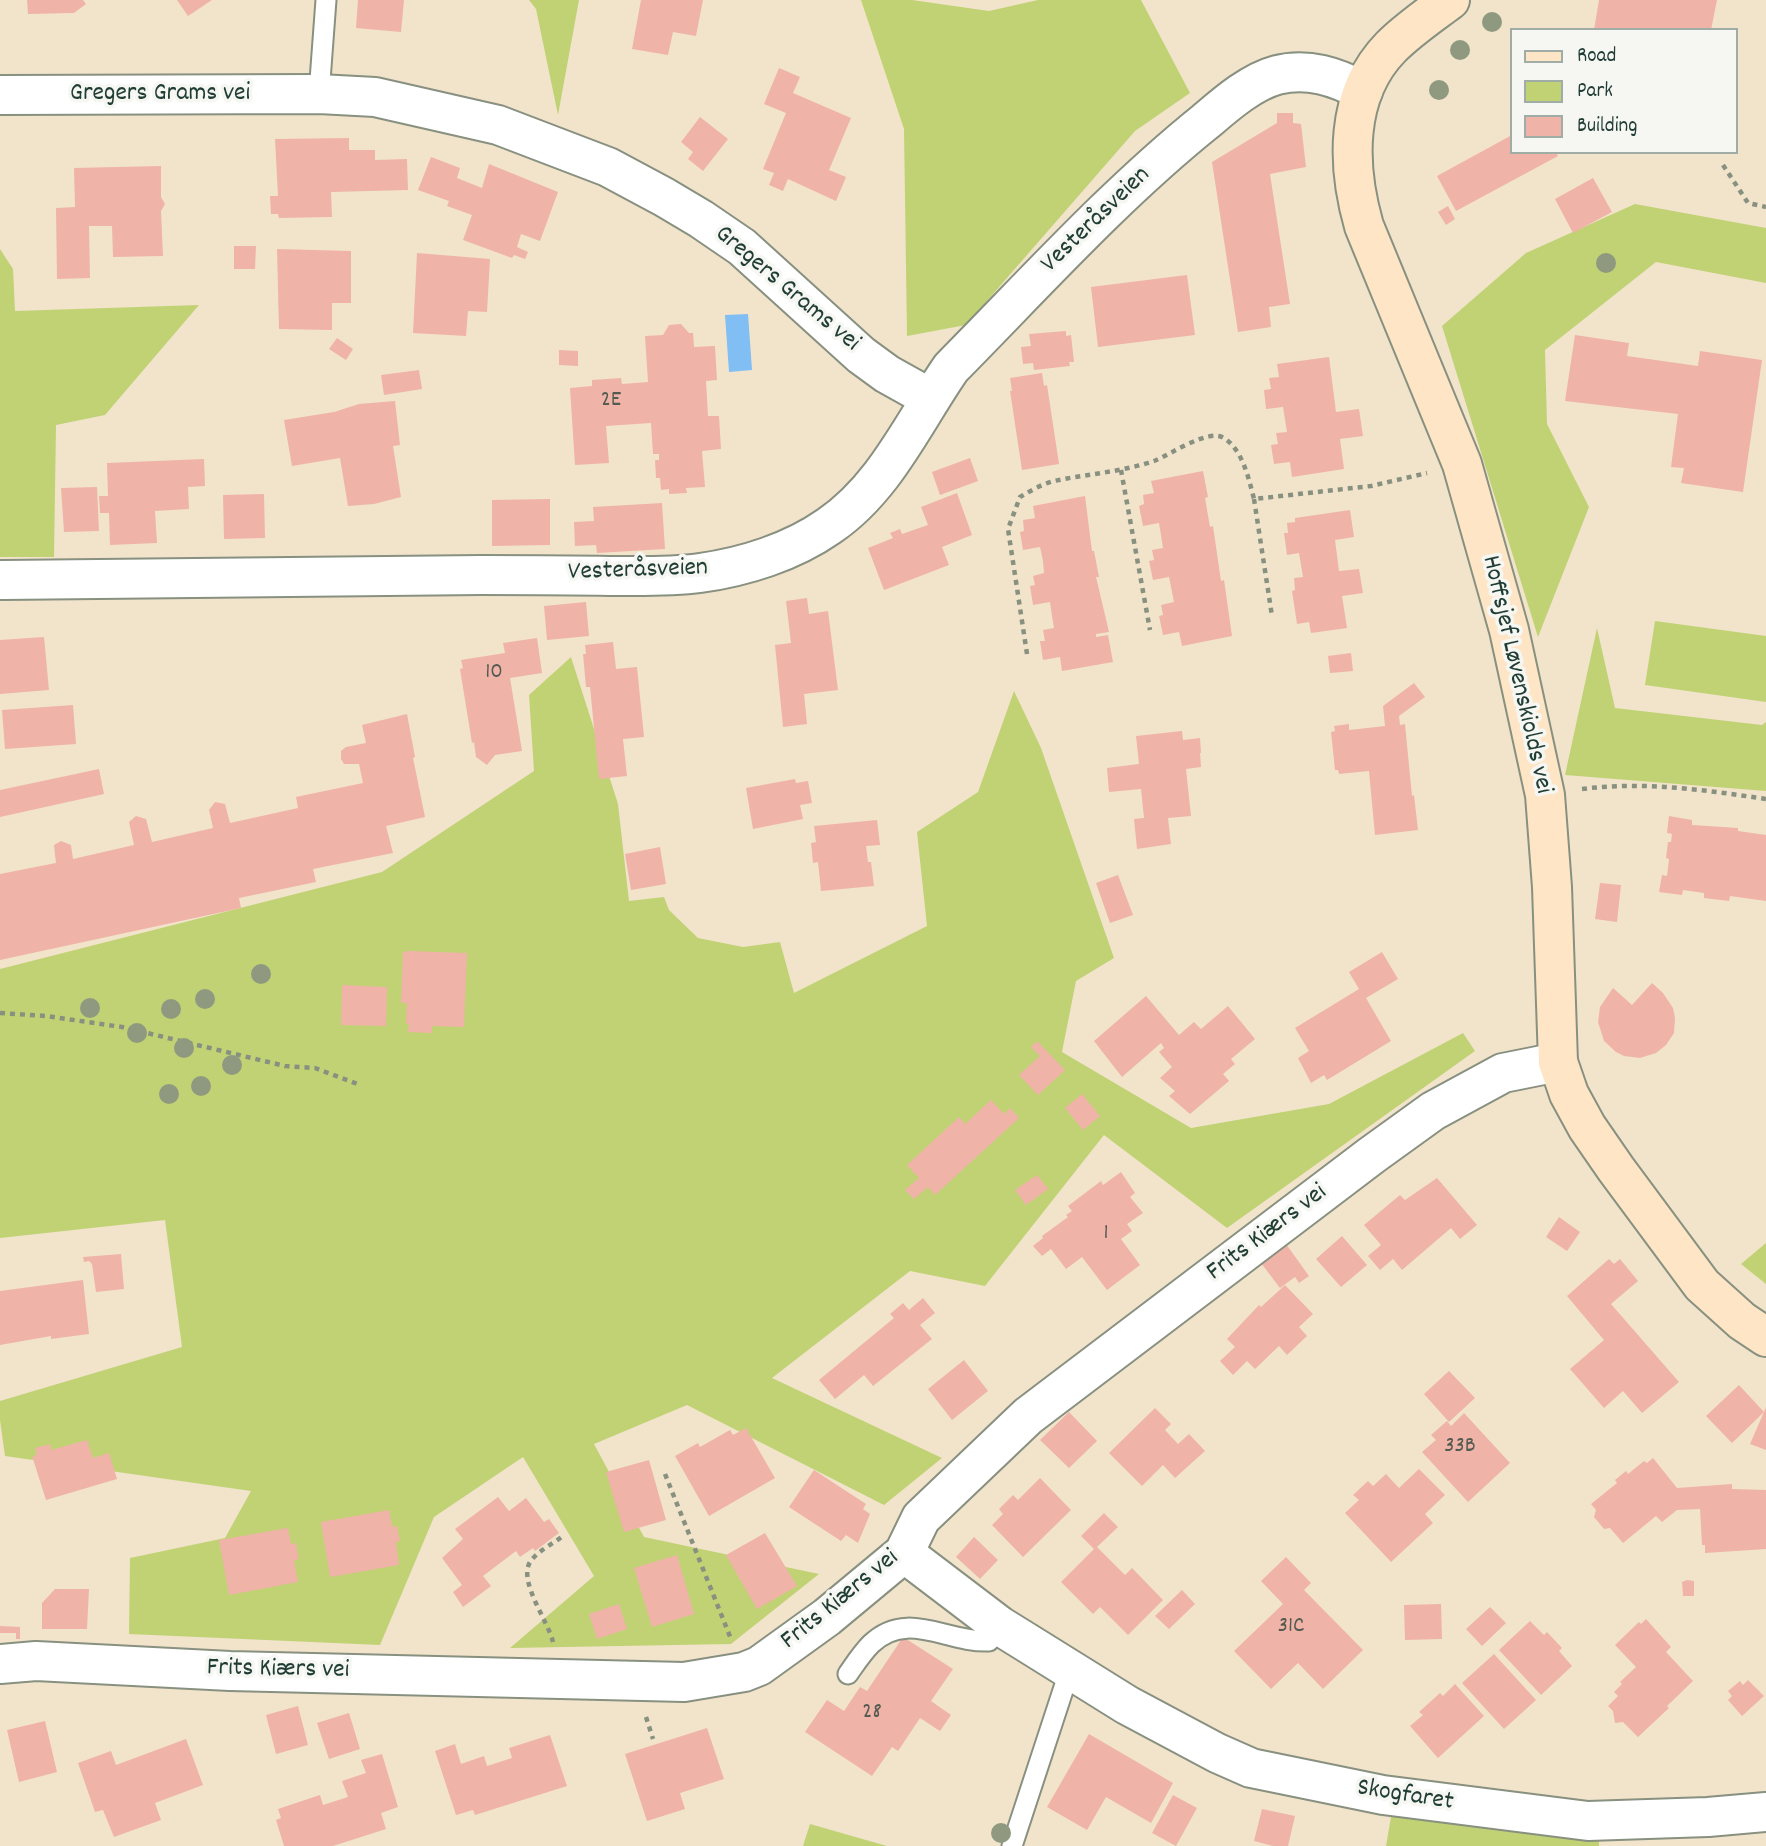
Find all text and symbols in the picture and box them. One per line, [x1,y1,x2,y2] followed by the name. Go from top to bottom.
[1510,28,1738,154] legend
[1577,42,1616,72] text: Road
[1577,77,1613,107] text: Park
[70,79,250,111] street label: Gregers Grams vei
[1577,112,1637,142] text: Building
[1036,161,1158,281] street label: Vesteråsveien
[707,220,865,360] street label: Gregers Grams vei
[601,388,621,416] house number: 2E
[1472,553,1558,797] street label: Hoffsjef Løvenskiolds vei
[568,554,708,590] street label: Vesteråsveien
[485,660,503,688] house number: 10
[1202,1179,1334,1289] street label: Frits Kiærs vei
[1103,1221,1109,1249] house number: 1
[1444,1434,1476,1462] house number: 33B
[776,1544,906,1658] street label: Frits Kiærs vei
[1278,1614,1304,1642] house number: 31C
[206,1654,350,1688] street label: Frits Kiærs vei
[862,1700,882,1728] house number: 28
[1355,1774,1455,1820] street label: Skogfaret

